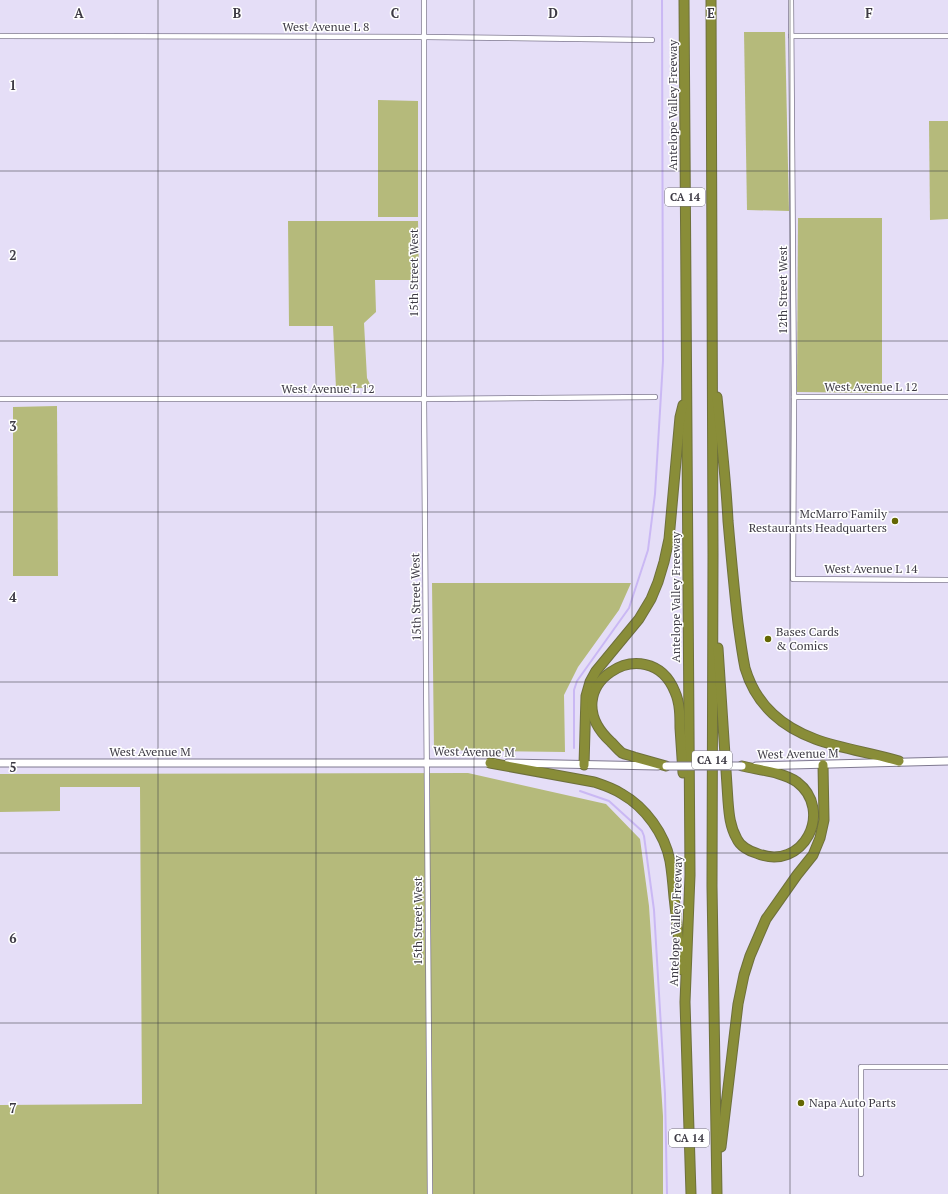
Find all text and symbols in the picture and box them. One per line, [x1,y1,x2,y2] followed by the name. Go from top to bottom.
[74,4,84,22] text: A
[233,4,241,22] text: B
[391,4,399,22] text: C
[548,4,558,22] text: D
[707,4,715,22] text: E
[865,4,873,22] text: F
[283,19,369,34] street label: West Avenue L 8
[665,39,680,170] street label: Antelope Valley Freeway
[9,76,17,94] text: 1
[665,188,705,206] road number: CA 14
[406,228,421,317] street label: 15th Street West
[775,245,790,334] street label: 12th Street West
[9,246,17,264] text: 2
[824,379,918,394] street label: West Avenue L 12
[281,381,375,396] street label: West Avenue L 12
[9,417,17,435] text: 3
[749,506,888,535] place label: McMarro Family Restaurants Headquarters
[890,516,900,526] marker: McMarro Family Restaurants Headquarters
[668,531,683,662] street label: Antelope Valley Freeway
[407,552,424,641] street label: 15th Street West
[824,561,918,576] street label: West Avenue L 14
[9,588,17,606] text: 4
[776,624,839,653] place label: Bases Cards & Comics
[763,634,773,644] marker: Bases Cards & Comics
[433,743,515,760] street label: West Avenue M
[109,744,191,759] street label: West Avenue M
[757,745,839,762] street label: West Avenue M
[692,751,732,769] road number: CA 14
[9,758,17,776] text: 5
[666,854,685,987] street label: Antelope Valley Freeway
[410,876,425,965] street label: 15th Street West
[9,929,17,947] text: 6
[809,1095,896,1110] place label: Napa Auto Parts
[796,1098,806,1108] marker: Napa Auto Parts
[9,1099,17,1117] text: 7
[669,1129,709,1147] road number: CA 14

